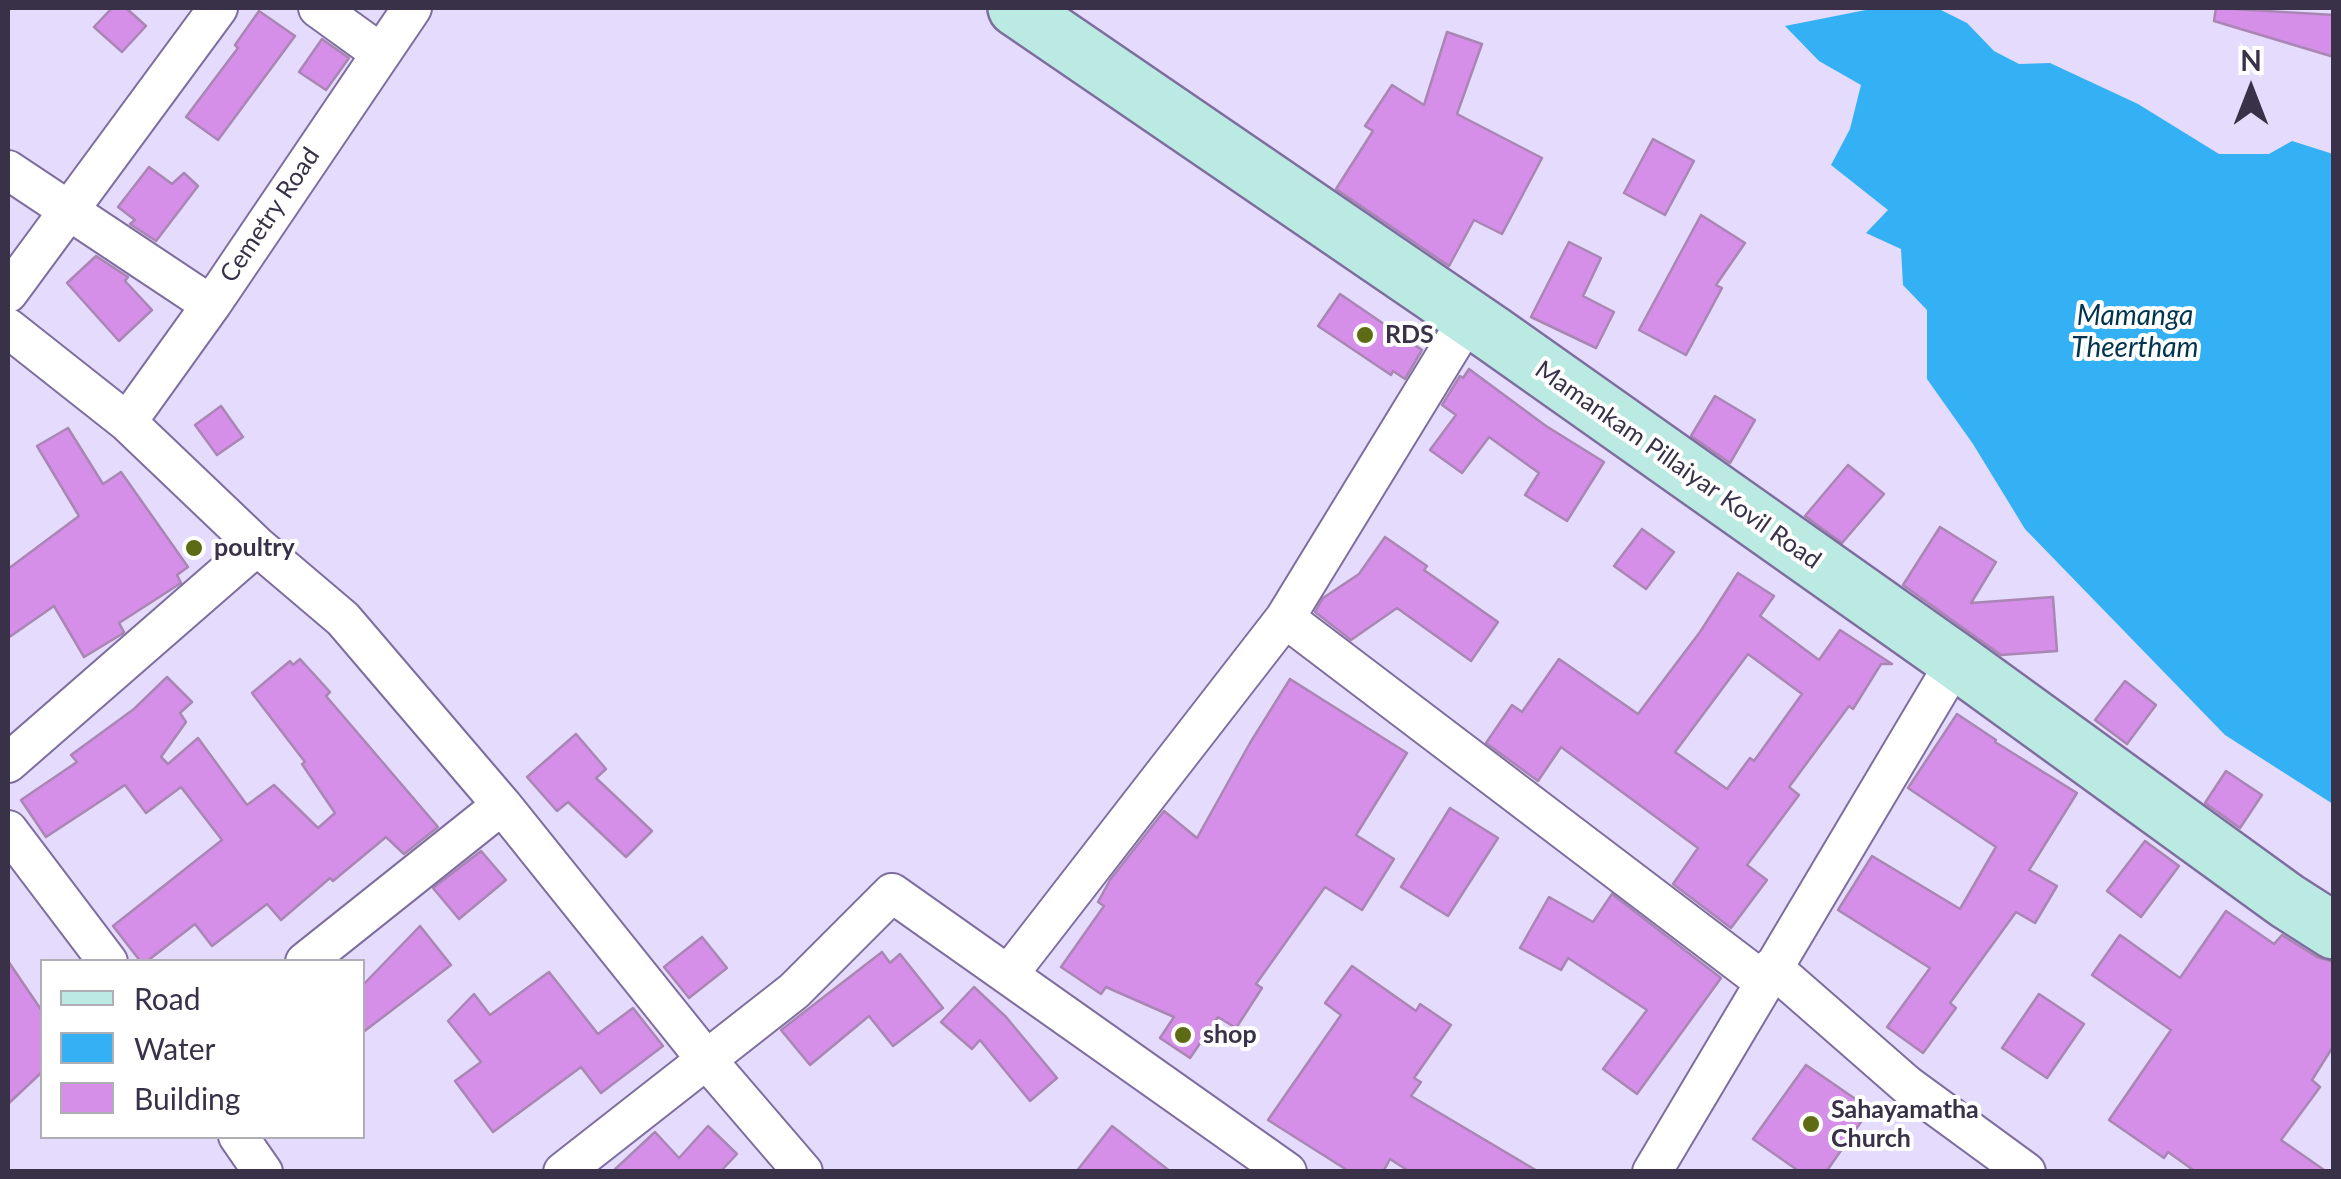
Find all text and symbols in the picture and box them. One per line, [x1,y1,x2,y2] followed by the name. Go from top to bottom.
[2201,40,2301,140] north arrow
[2240,43,2262,77] text: N
[214,142,326,288] street label: Cemetry Road
[2071,299,2199,365] water label: Mamanga Theertham
[1385,320,1434,350] place label: RDS
[1354,324,1376,346] marker: RDS
[1529,355,1827,575] street label: Mamankam Pillaiyar Kovil Road
[214,533,295,563] place label: poultry
[183,537,205,559] marker: poultry
[40,959,365,1139] legend
[134,980,201,1016] text: Road
[1203,1020,1257,1050] place label: shop
[1172,1024,1194,1046] marker: shop
[134,1030,216,1066] text: Water
[134,1080,240,1116] text: Building
[1831,1095,1979,1154] place label: Sahayamatha Church
[1800,1113,1822,1135] marker: Sahayamatha Church

